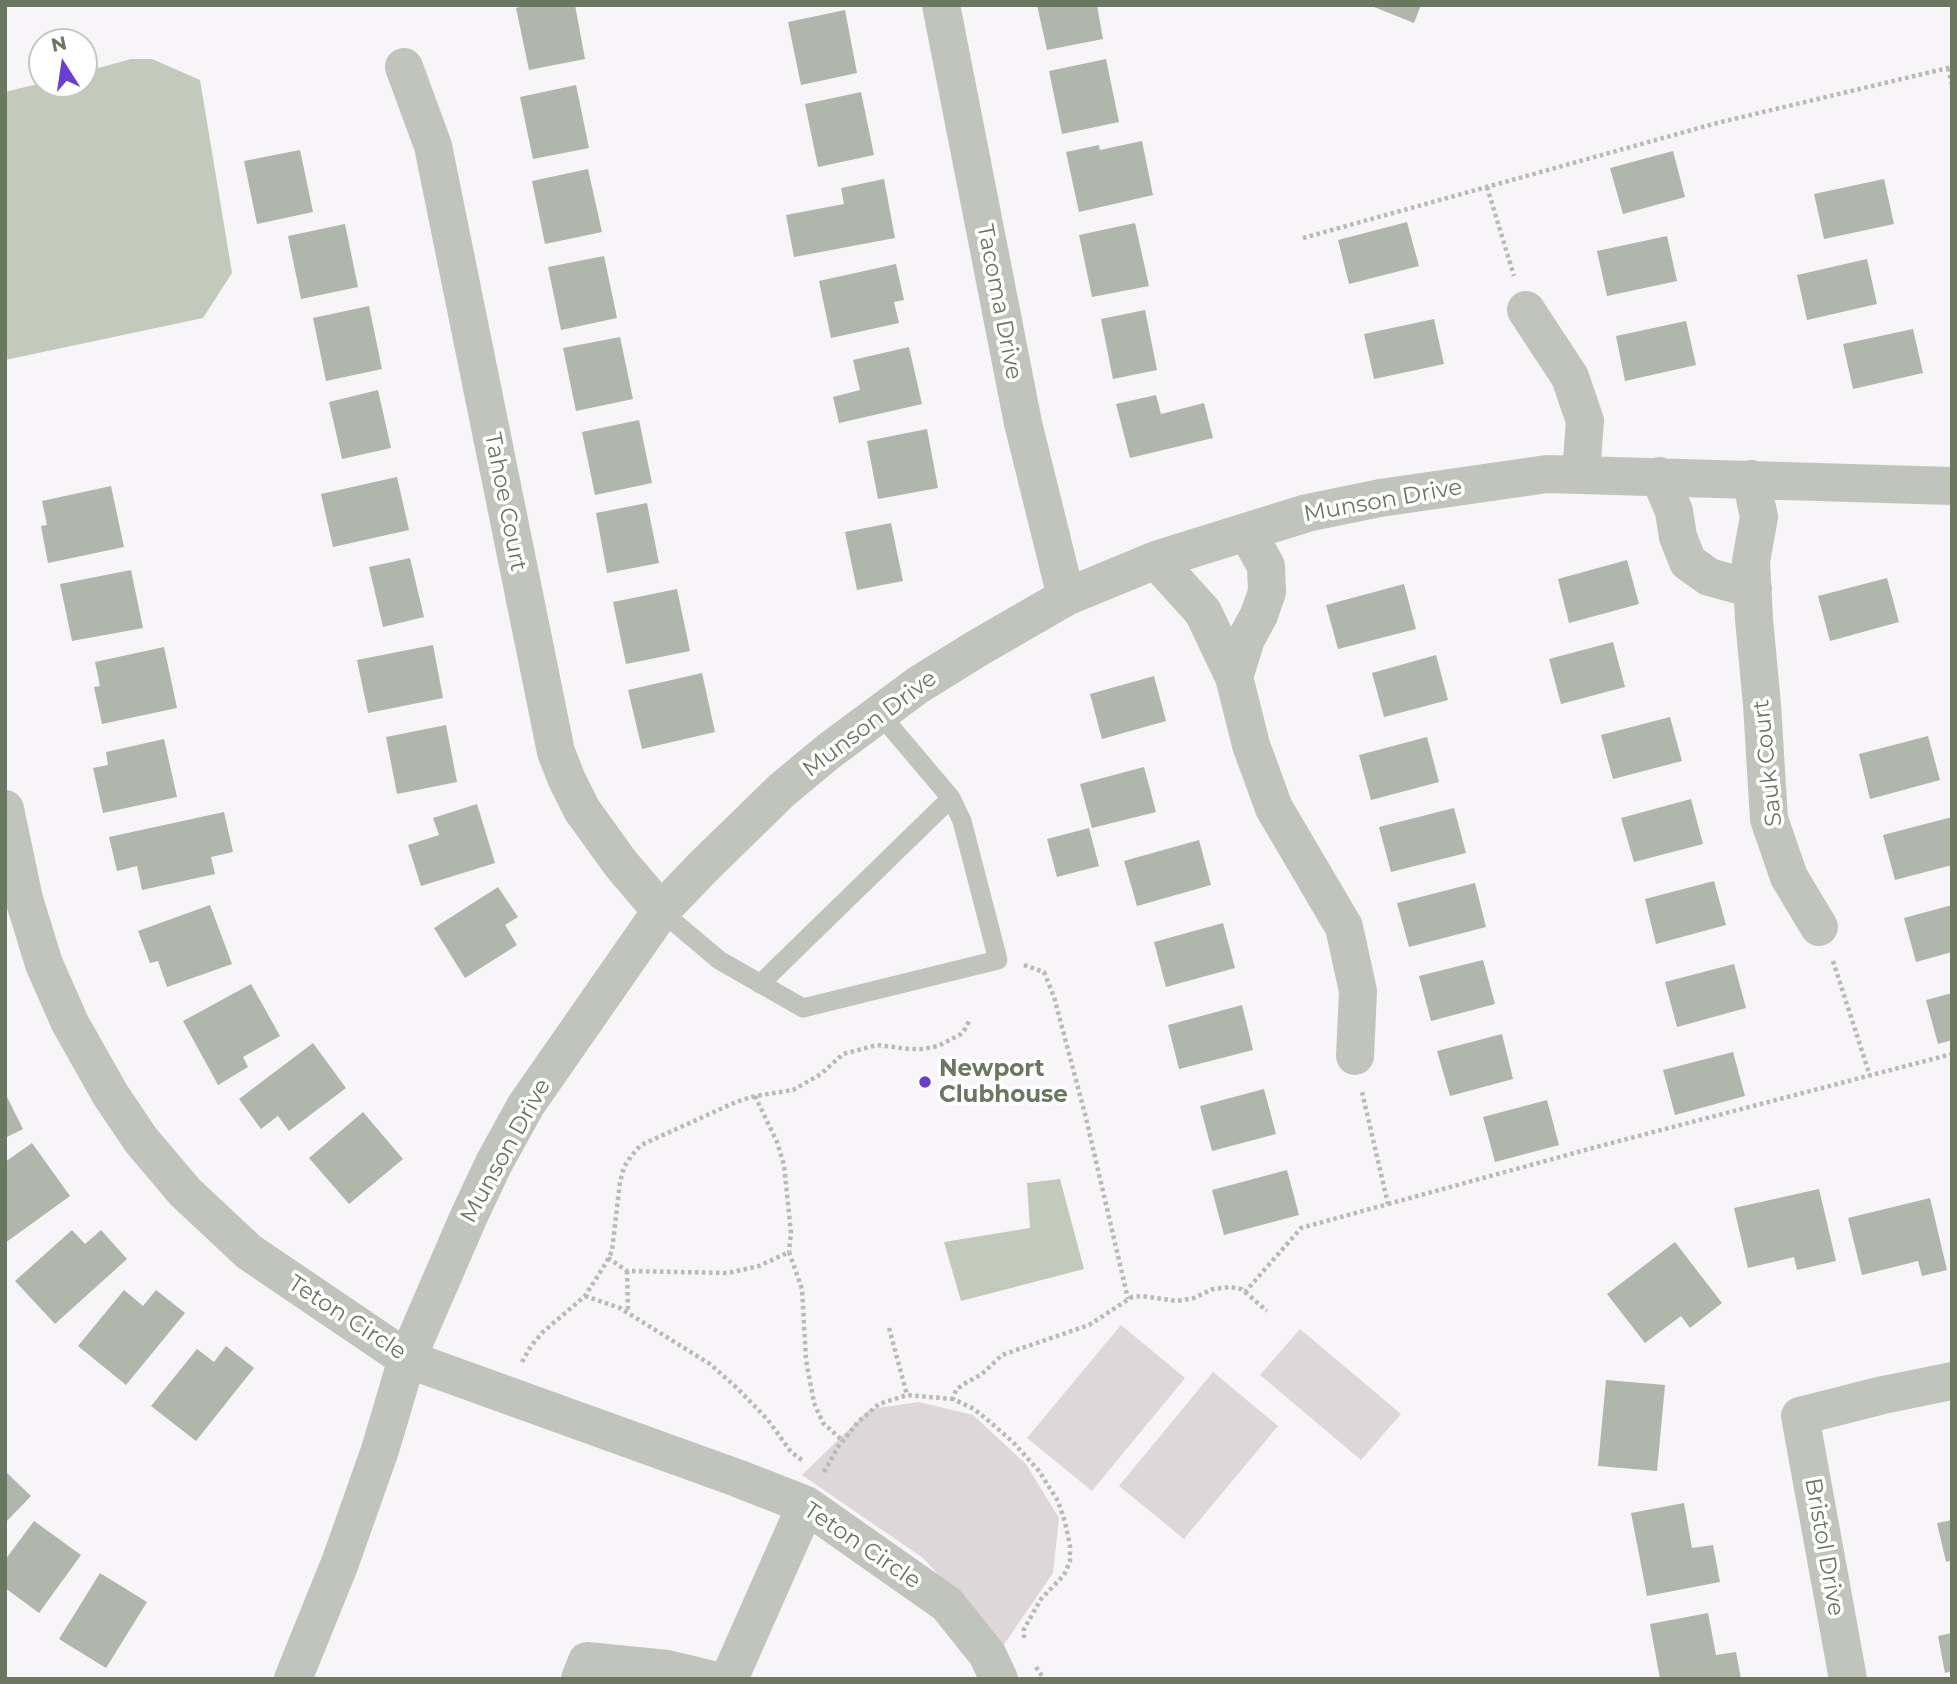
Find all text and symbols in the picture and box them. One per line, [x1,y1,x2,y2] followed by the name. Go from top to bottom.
[28,28,98,98] north arrow
[49,31,69,57] text: N
[970,222,1028,382] street label: Tacoma Drive
[478,430,532,574] street label: Tahoe Court
[1302,473,1464,529] street label: Munson Drive
[798,665,942,783] street label: Munson Drive
[1748,698,1788,828] street label: Sauk Court
[939,1055,1068,1109] place label: Newport Clubhouse
[455,1074,557,1228] street label: Munson Drive
[917,1074,933,1090] marker: Newport Clubhouse
[283,1270,411,1366] street label: Teton Circle
[1798,1476,1850,1618] street label: Bristol Drive
[798,1497,926,1595] street label: Teton Circle

